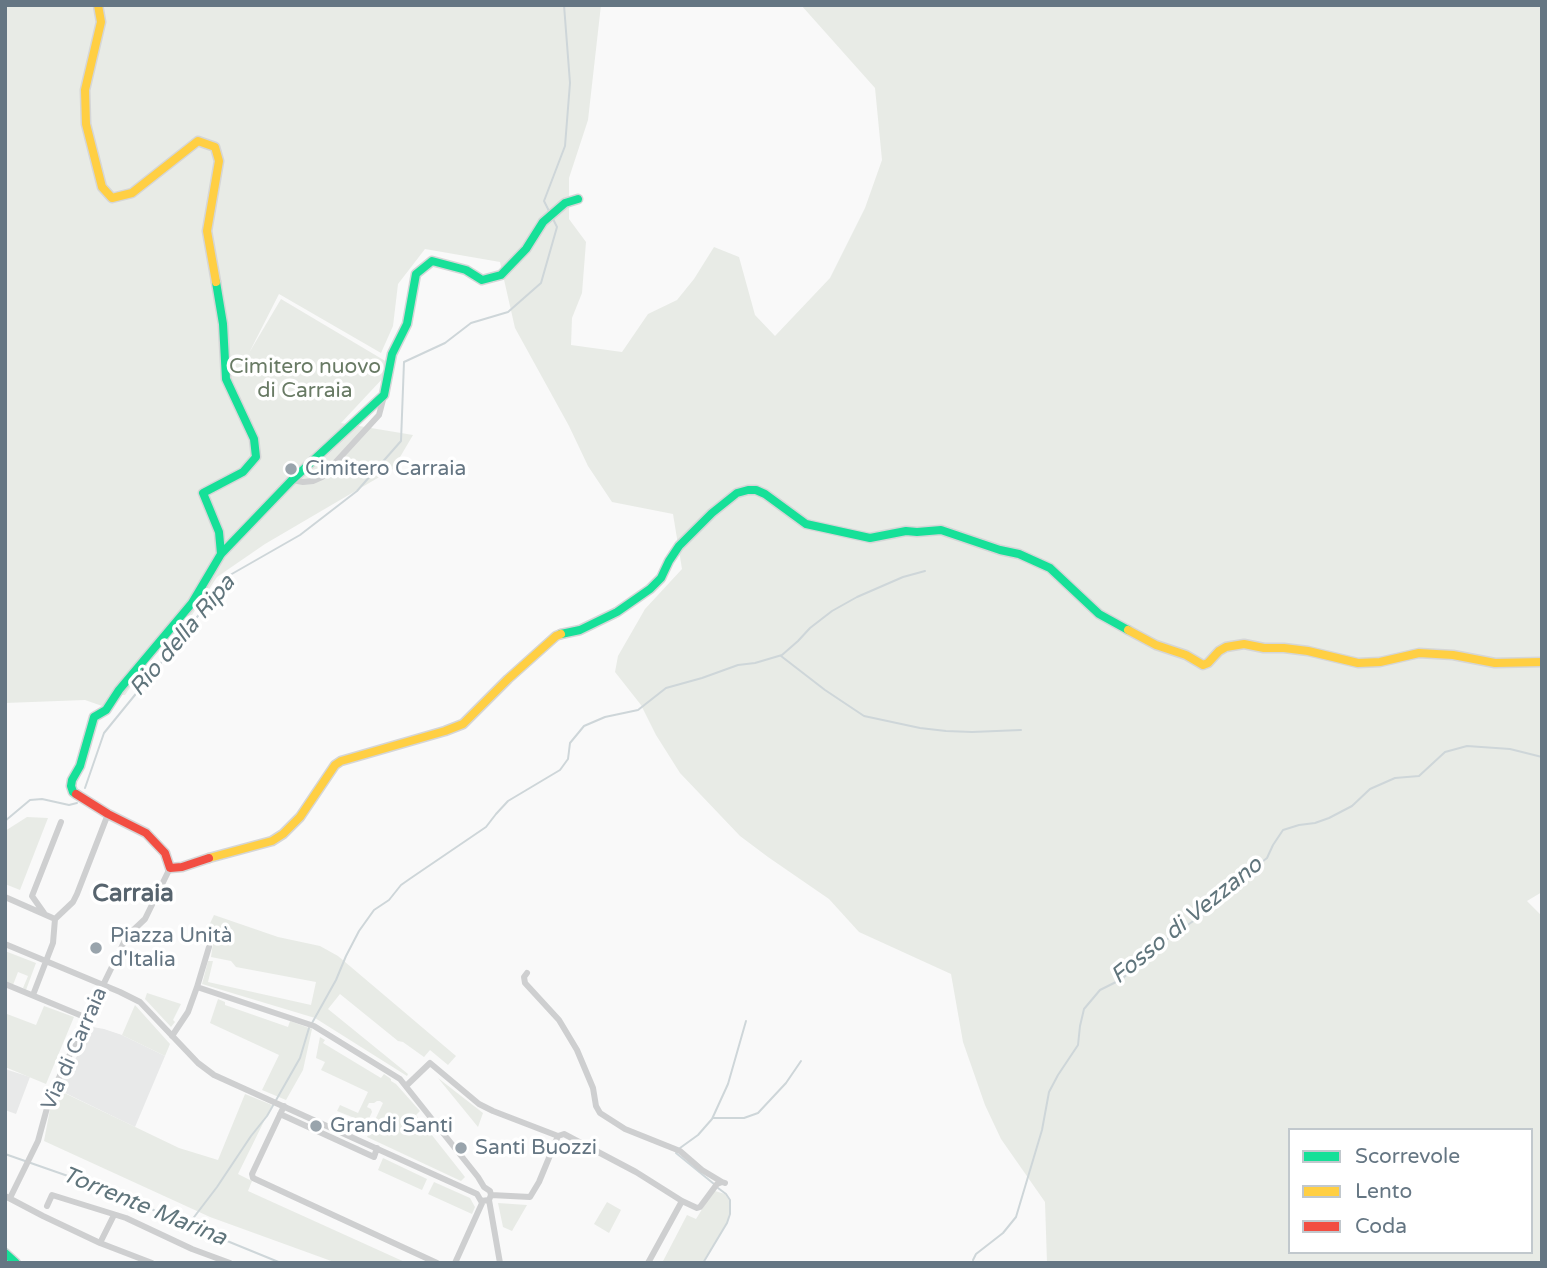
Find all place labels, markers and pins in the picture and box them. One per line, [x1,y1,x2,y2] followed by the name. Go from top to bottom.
[305,456,466,482] place label: Cimitero Carraia
[283,461,299,477] marker: Cimitero Carraia
[110,923,233,973] place label: Piazza Unità d'Italia
[88,940,104,956] marker: Piazza Unità d'Italia
[330,1113,453,1139] place label: Grandi Santi
[308,1118,324,1134] marker: Grandi Santi
[475,1135,597,1161] place label: Santi Buozzi
[453,1140,469,1156] marker: Santi Buozzi

